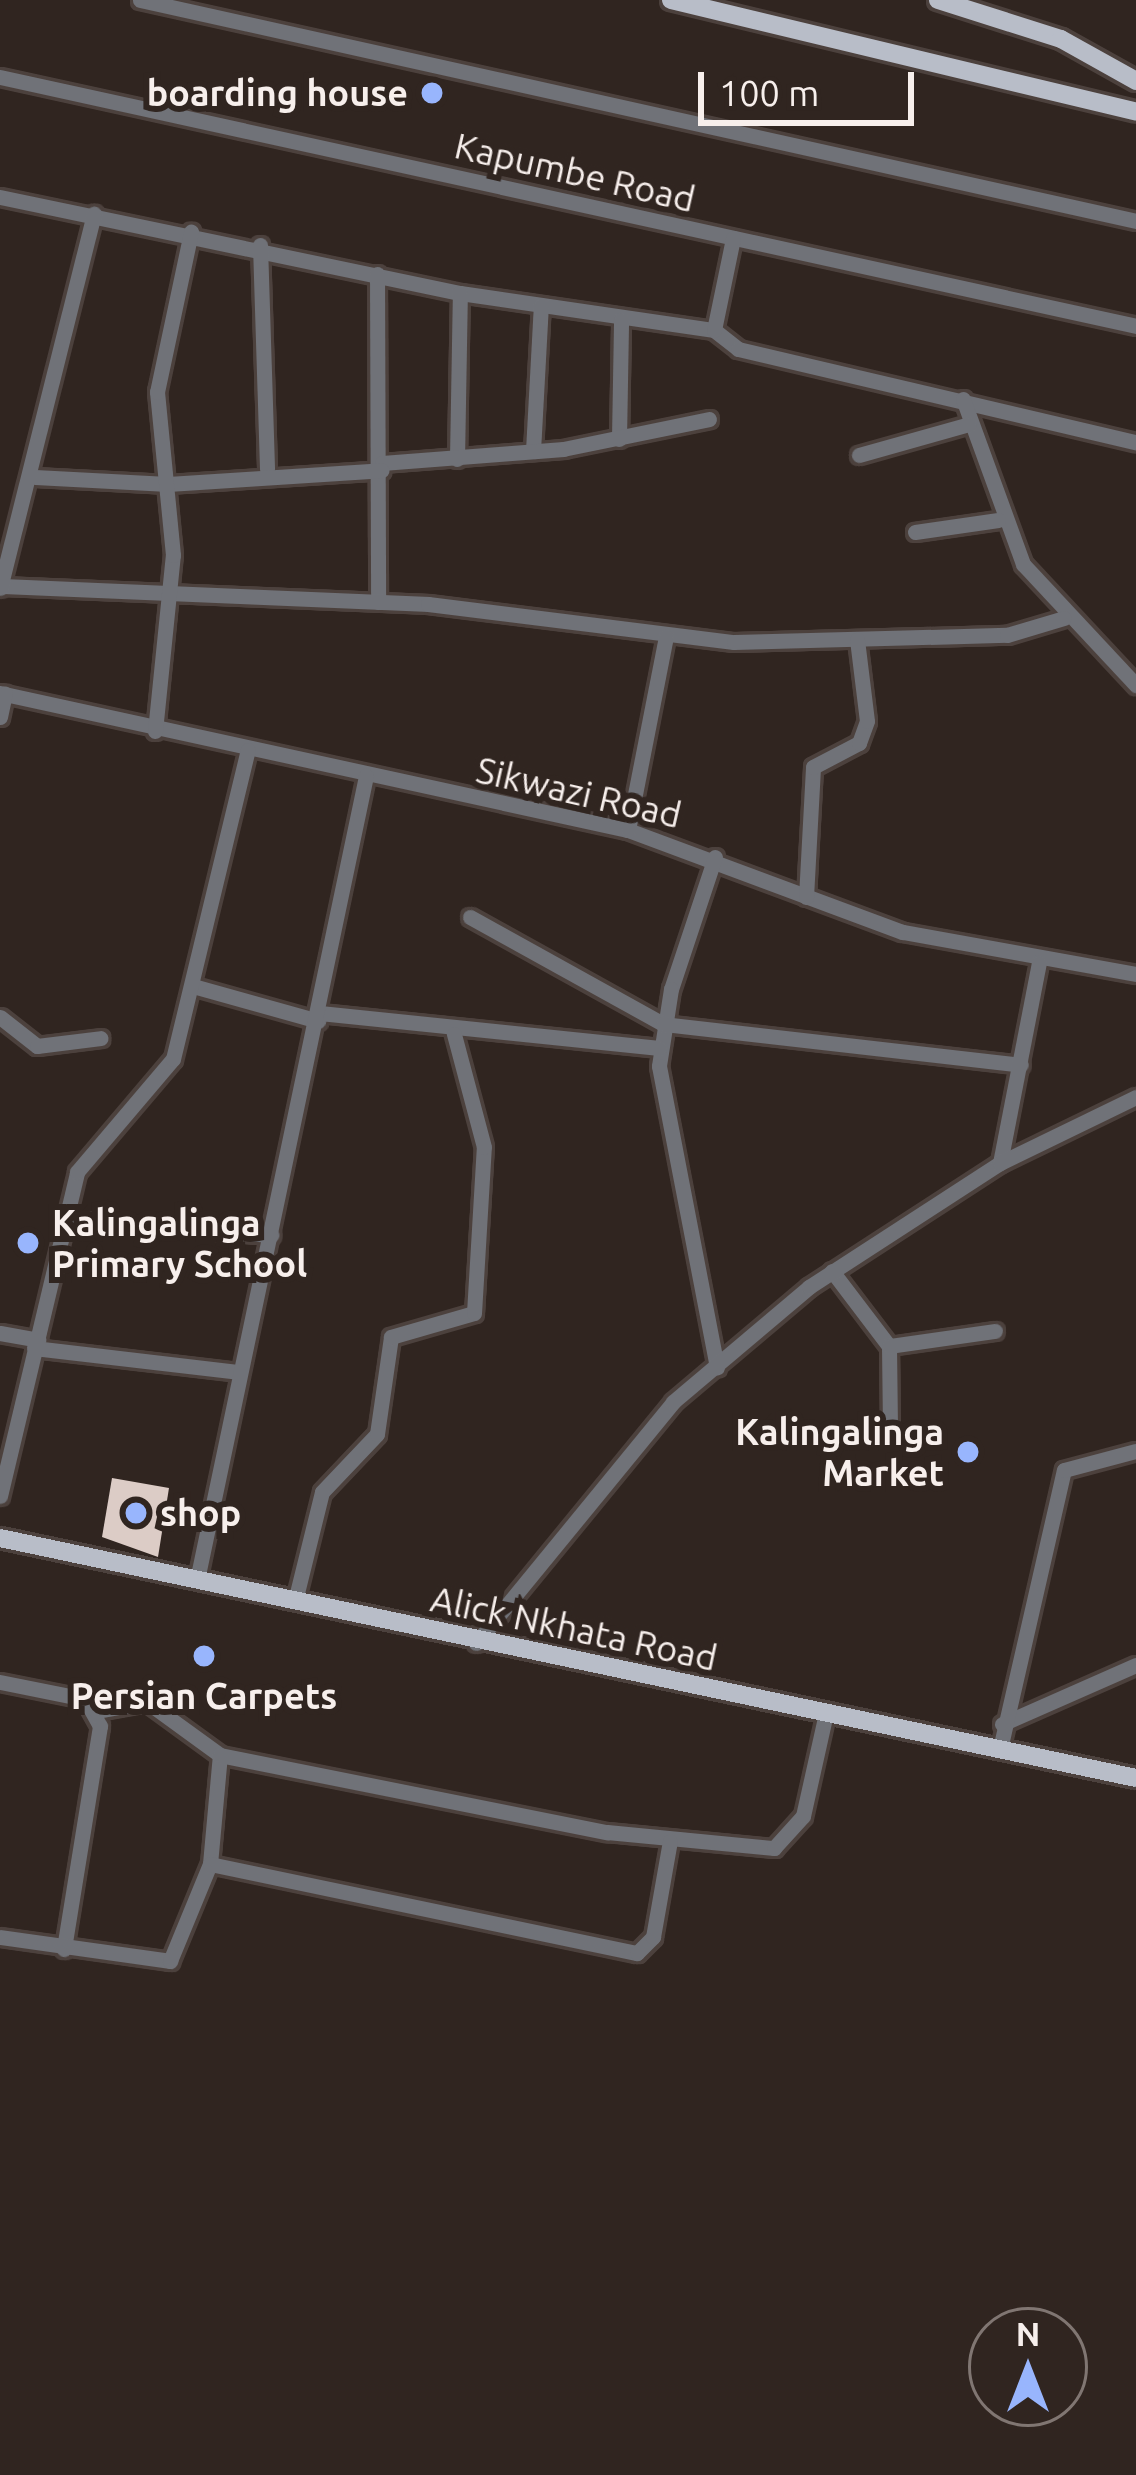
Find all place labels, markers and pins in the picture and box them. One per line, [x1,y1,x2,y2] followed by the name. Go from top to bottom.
[147,71,408,115] place label: boarding house
[419,80,445,106] marker: boarding house
[52,1200,307,1285] place label: Kalingalinga Primary School
[15,1230,41,1256] marker: Kalingalinga Primary School
[735,1409,944,1494] place label: Kalingalinga Market
[955,1439,981,1465] marker: Kalingalinga Market
[160,1491,241,1535] place label: shop
[123,1500,149,1526] marker: shop
[191,1643,217,1669] marker: Persian Carpets
[71,1674,337,1718] place label: Persian Carpets

